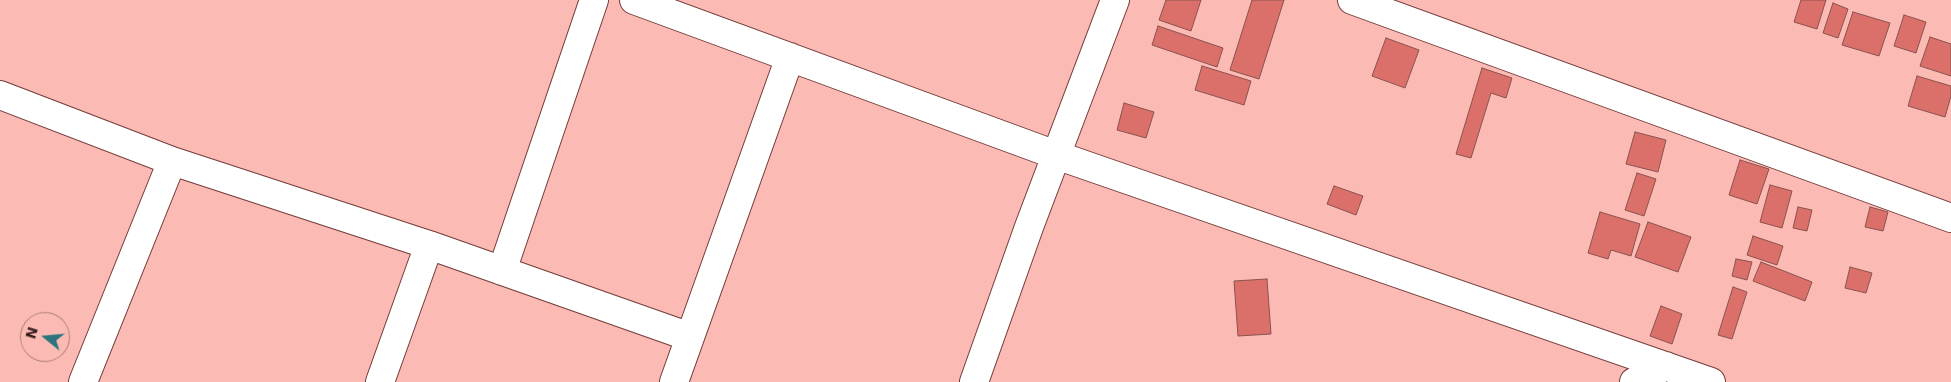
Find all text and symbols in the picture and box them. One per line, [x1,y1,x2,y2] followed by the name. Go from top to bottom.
[20,312,70,362] north arrow
[22,325,41,341] text: N

